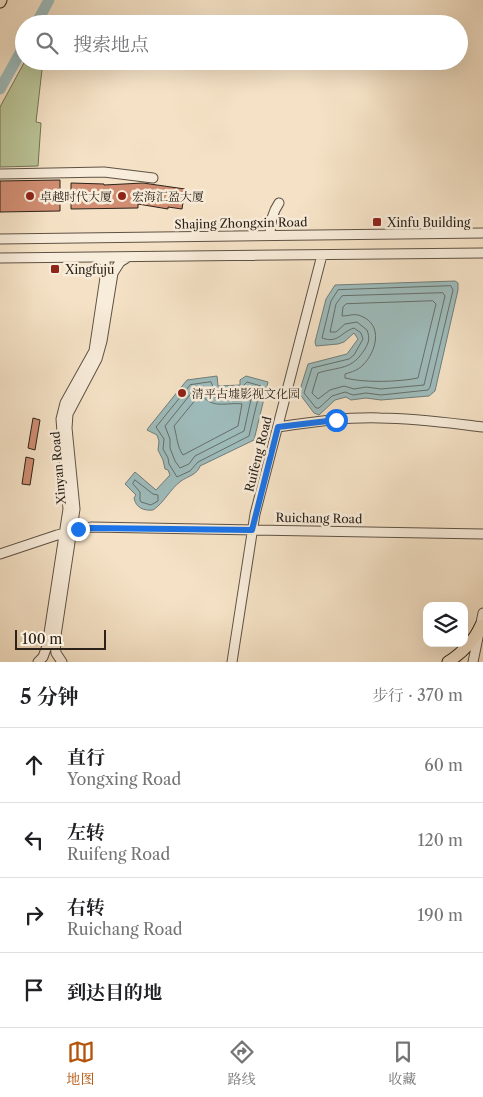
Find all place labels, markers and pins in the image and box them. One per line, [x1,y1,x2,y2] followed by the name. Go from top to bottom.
[40,189,112,204] place label: 卓越时代大厦
[132,189,204,204] place label: 宏海汇盈大厦
[24,190,36,202] marker: 卓越时代大厦
[116,190,128,202] marker: 宏海汇盈大厦
[386,215,471,230] place label: Xinfu Building
[371,216,383,228] marker: Xinfu Building
[64,262,115,277] place label: Xingfuju
[49,263,61,275] marker: Xingfuju
[192,386,300,401] place label: 清平古墟影视文化园
[176,387,188,399] marker: 清平古墟影视文化园

